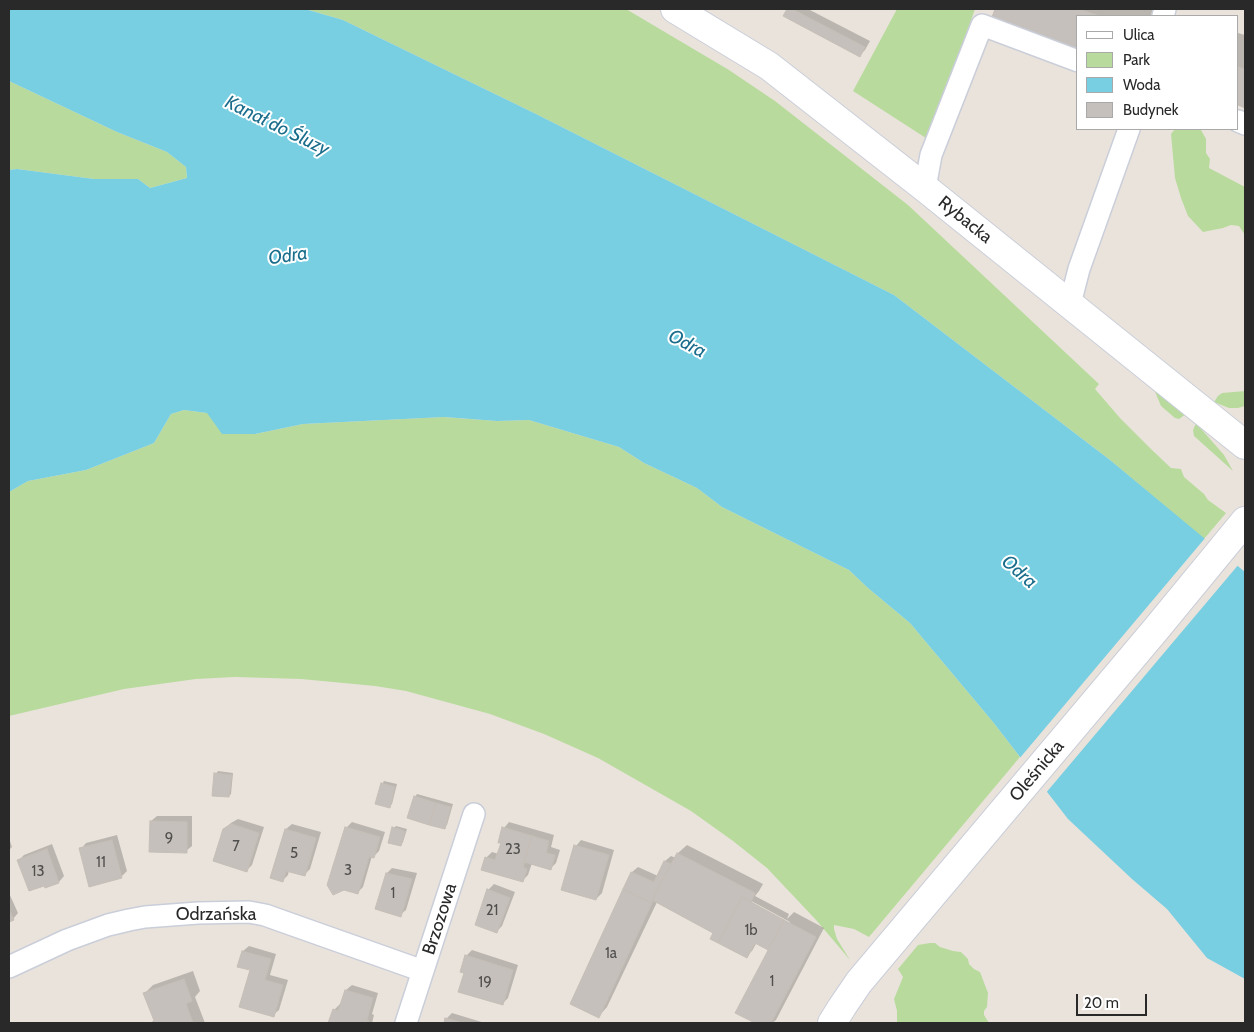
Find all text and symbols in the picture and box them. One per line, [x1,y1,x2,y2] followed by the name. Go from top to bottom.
[1076,15,1239,130] legend
[1123,26,1154,44] text: Ulica
[1123,51,1150,69] text: Park
[1123,76,1160,94] text: Woda
[221,91,333,161] water label: Kanał do Śluzy
[1123,101,1178,119] text: Budynek
[934,192,996,248] street label: Rybacka
[267,242,309,270] water label: Odra
[664,325,710,363] water label: Odra
[997,550,1041,594] water label: Odra
[1005,736,1069,806] street label: Oleśnicka
[165,830,173,848] house number: 9
[232,838,240,856] house number: 7
[505,841,521,859] house number: 23
[290,845,298,863] house number: 5
[96,854,106,872] house number: 11
[344,862,352,880] house number: 3
[31,863,45,881] house number: 13
[418,880,462,958] street label: Brzozowa
[391,885,395,903] house number: 1
[486,902,498,920] house number: 21
[176,904,256,926] street label: Odrzańska
[744,922,758,940] house number: 1b
[605,945,617,963] house number: 1a
[770,973,774,991] house number: 1
[478,974,492,992] house number: 19
[1079,984,1150,1016] scale bar
[1084,994,1119,1012] text: 20 m

